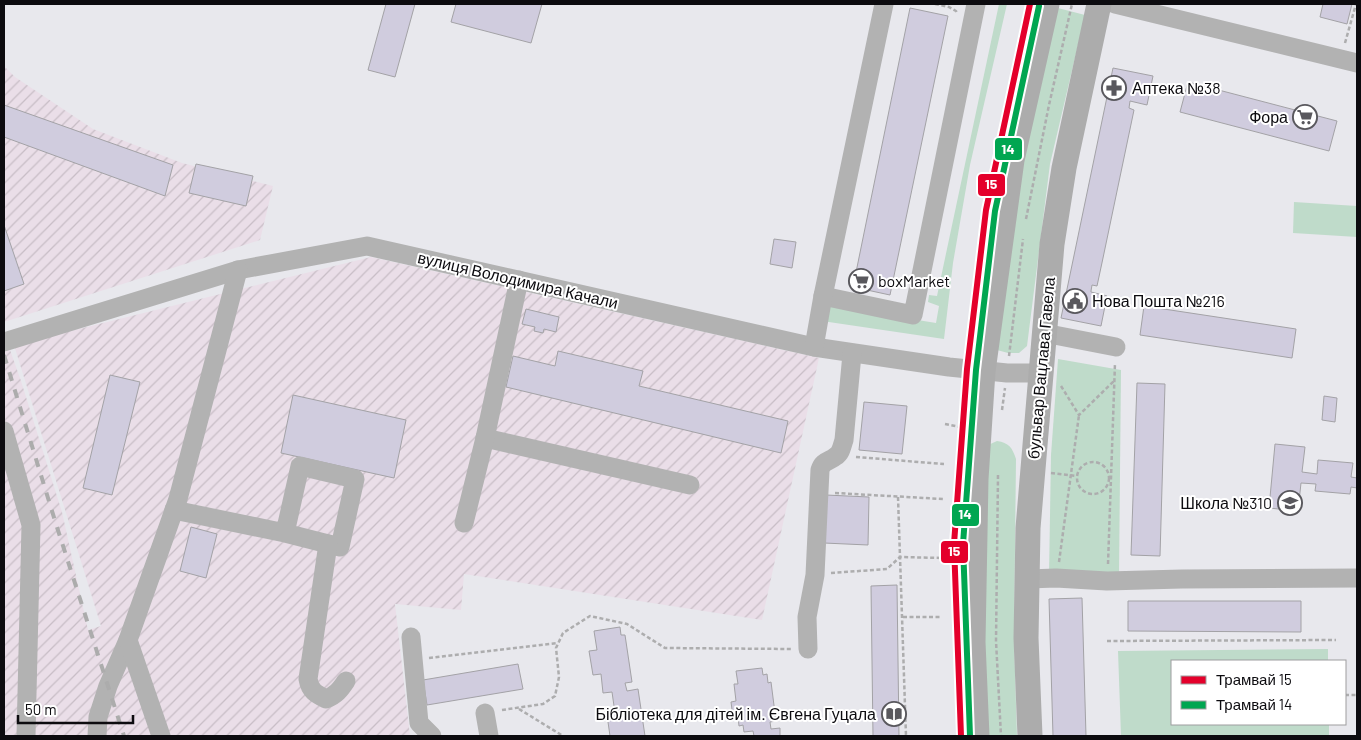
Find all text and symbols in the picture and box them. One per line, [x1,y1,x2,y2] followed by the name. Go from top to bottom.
[1101,75,1127,101] pharmacy icon: Аптека №38
[1132,78,1221,97] place label: Аптека №38
[1292,104,1318,130] supermarket icon: Фора
[1249,107,1288,126] place label: Фора
[994,137,1023,161] line badge: 14
[1001,140,1015,157] text: 14
[977,173,1006,197] line badge: 15
[985,175,998,192] text: 15
[416,247,620,312] street label: вулиця Володимира Качали
[848,268,874,294] supermarket icon: boxMarket
[878,271,950,290] place label: boxMarket
[1023,276,1058,460] street label: бульвар Вацлава Гавела
[1062,288,1088,314] public building icon: Нова Пошта №216
[1092,291,1225,310] place label: Нова Пошта №216
[1277,490,1303,516] school or university icon: Школа №310
[1180,493,1272,512] place label: Школа №310
[951,503,980,527] line badge: 14
[958,505,972,522] text: 14
[940,540,969,564] line badge: 15
[948,542,961,559] text: 15
[1171,660,1346,725] legend
[1216,670,1292,688] text: Трамвай 15
[18,692,132,724] scale bar
[1216,695,1292,713] text: Трамвай 14
[25,700,57,718] text: 50 m
[881,701,907,727] library icon: Бібліотека для дітей ім. Євгена Гуцала
[596,704,876,723] place label: Бібліотека для дітей ім. Євгена Гуцала

